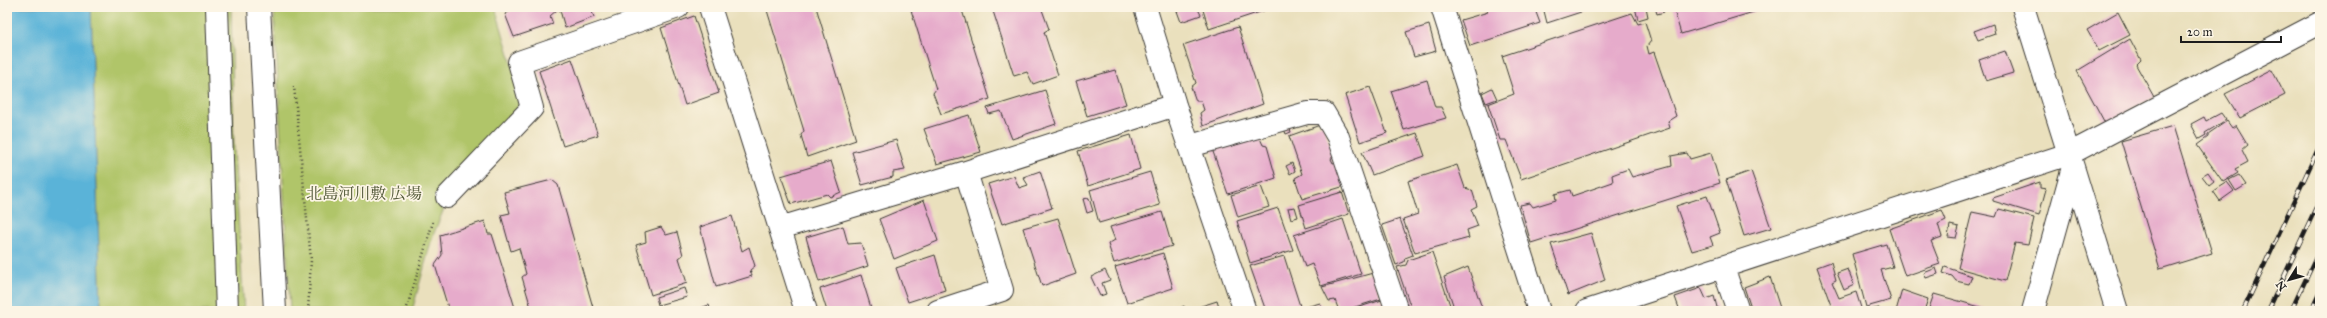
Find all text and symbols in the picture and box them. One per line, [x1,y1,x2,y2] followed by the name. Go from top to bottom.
[2181,18,2281,44] scale bar
[2187,25,2213,39] text: 20 m
[306,184,422,203] park label: 北島河川敷 広場
[2269,260,2309,300] north arrow
[2273,278,2289,293] text: N

